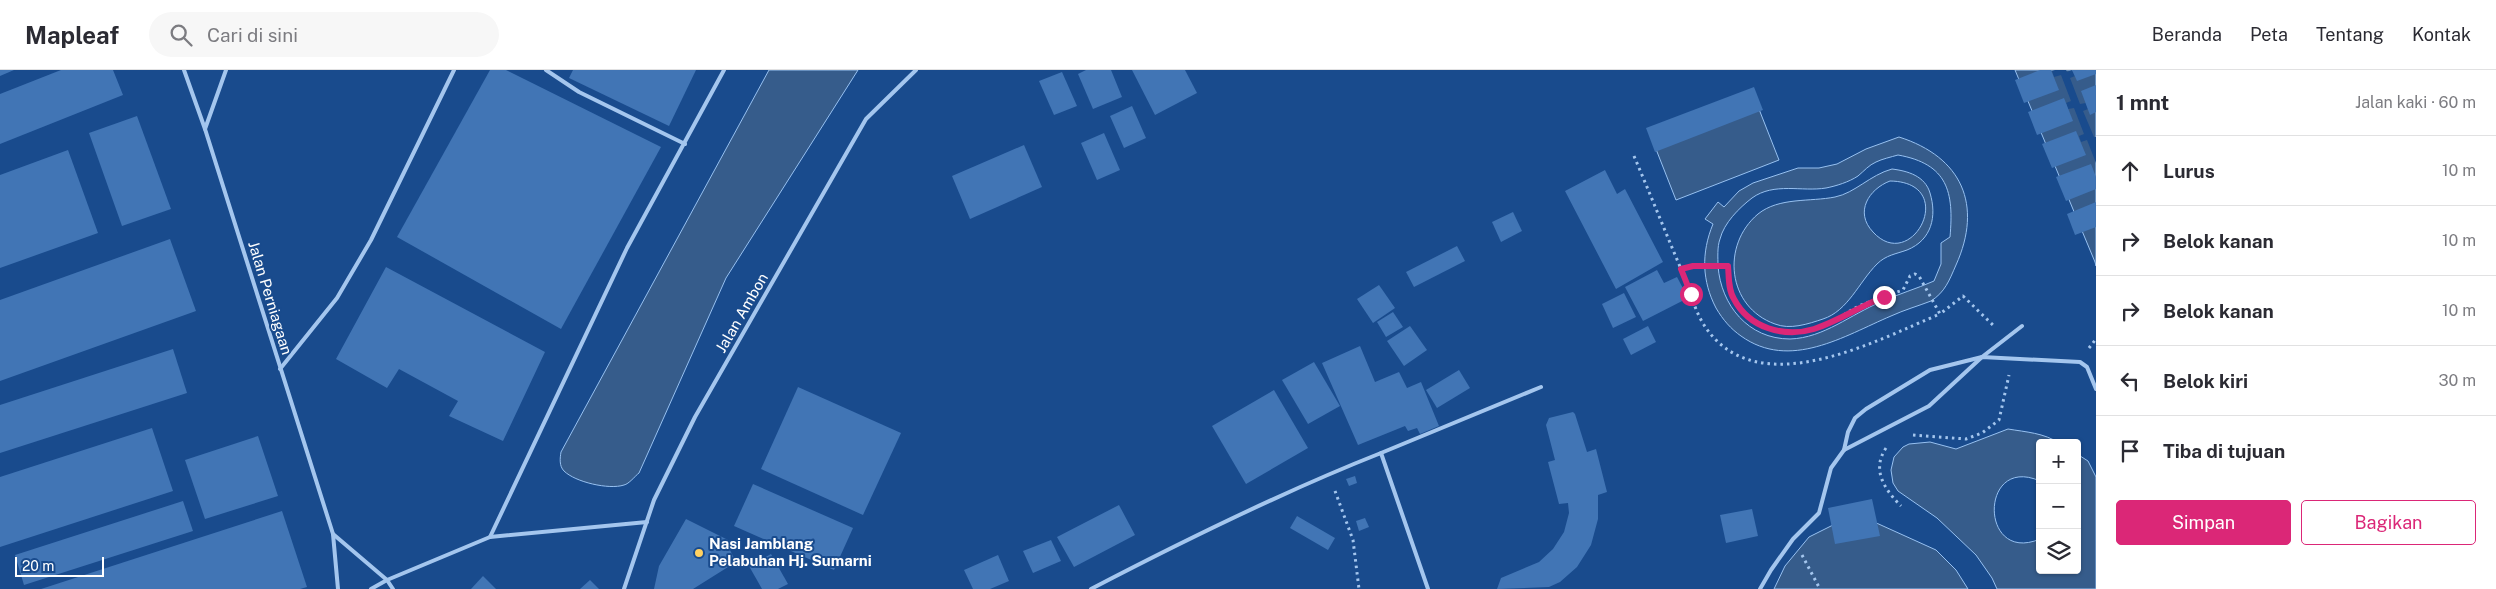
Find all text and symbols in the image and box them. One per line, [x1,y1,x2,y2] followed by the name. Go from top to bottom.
[149,12,499,57] search box
[25,21,119,49] text: Mapleaf
[167,21,195,49] icon: search
[207,24,298,46] text: Cari di sini
[2152,24,2222,45] text: Beranda
[2250,24,2288,45] text: Peta
[2316,24,2384,45] text: Tentang
[2412,24,2471,45] text: Kontak
[2116,90,2169,115] text: 1 mnt
[2355,93,2476,112] text: Jalan kaki · 60 m
[2116,157,2144,185] icon: ahead
[2163,160,2215,182] text: Lurus
[2442,161,2476,180] text: 10 m
[2116,227,2144,255] icon: right
[2163,230,2274,252] text: Belok kanan
[2442,231,2476,250] text: 10 m
[245,239,296,357] street label: Jalan Perniagaan
[712,270,771,355] street label: Jalan Ambon
[1680,283,1703,306] route start
[1873,286,1896,309] route end
[2116,297,2144,325] icon: right
[2163,300,2274,322] text: Belok kanan
[2442,301,2476,320] text: 10 m
[2116,367,2144,395] icon: left
[2163,370,2248,392] text: Belok kiri
[2439,371,2476,390] text: 30 m
[2116,437,2144,465] icon: arrive
[2036,439,2081,574] map controls
[2036,439,2081,484] button: +
[2163,440,2285,462] text: Tiba di tujuan
[2036,484,2081,529] button: −
[2116,500,2291,545] button: Simpan
[2301,500,2476,545] button: Bagikan
[2036,529,2081,574] button: layers
[709,535,872,569] place label: Nasi Jamblang Pelabuhan Hj. Sumarni
[693,547,705,559] marker: Nasi Jamblang Pelabuhan Hj. Sumarni
[15,554,104,577] scale bar
[22,558,54,574] text: 20 m

